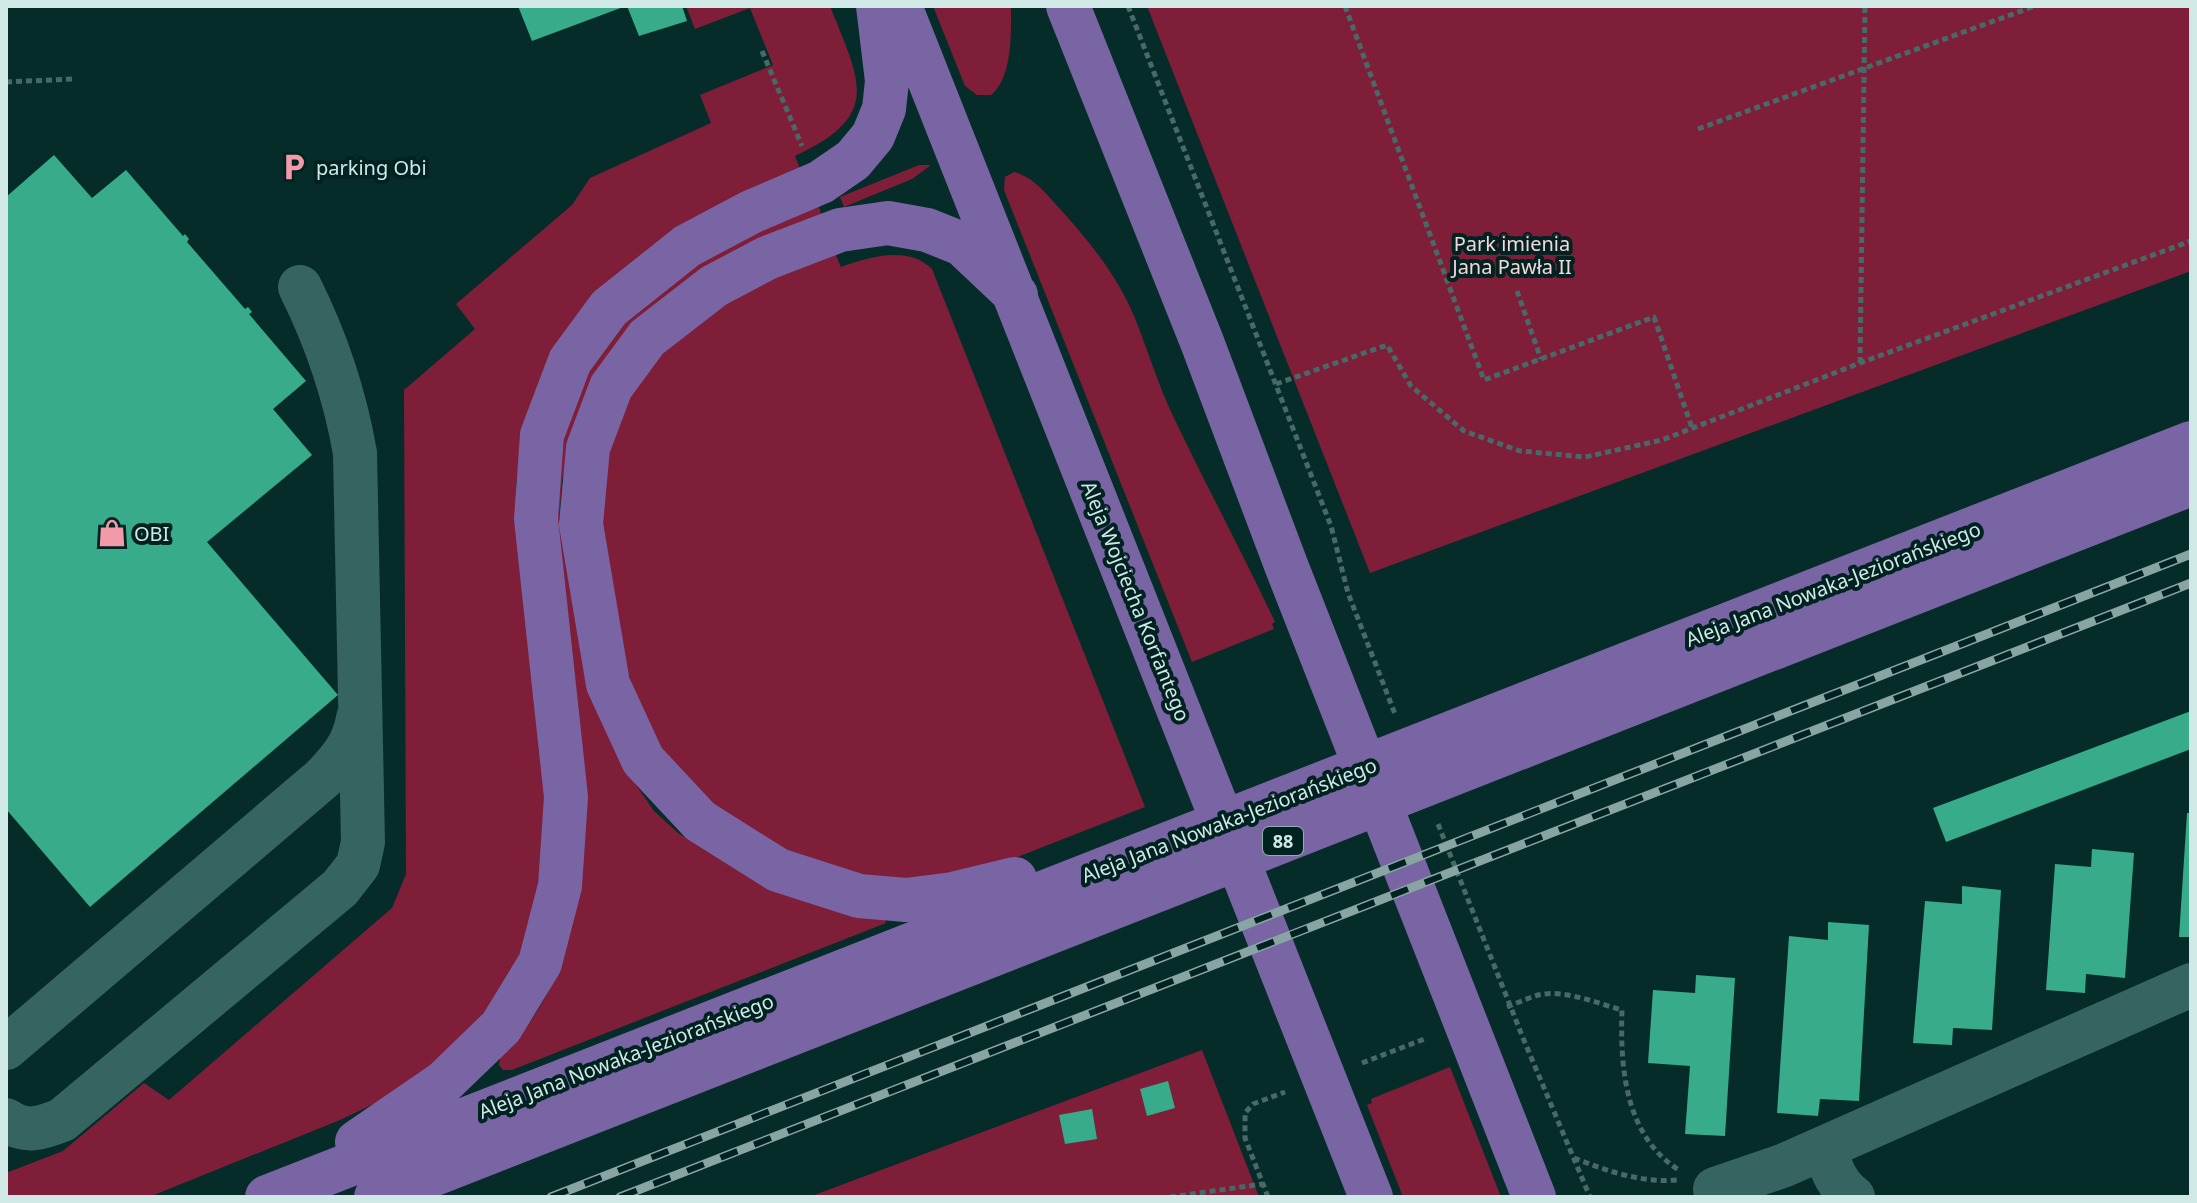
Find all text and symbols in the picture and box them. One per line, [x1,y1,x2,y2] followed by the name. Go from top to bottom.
[279,152,309,182] parking icon: parking Obi
[316,154,427,181] place label: parking Obi
[1450,230,1572,280] park label: Park imienia Jana Pawła II
[1075,477,1197,725] street label: Aleja Wojciecha Korfantego
[1682,515,1984,653] street label: Aleja Jana Nowaka-Jeziorańskiego
[97,518,127,548] shop icon: OBI
[134,520,169,547] place label: OBI
[1078,751,1380,889] street label: Aleja Jana Nowaka-Jeziorańskiego
[1263,827,1303,855] road number: 88
[475,987,777,1125] street label: Aleja Jana Nowaka-Jeziorańskiego

